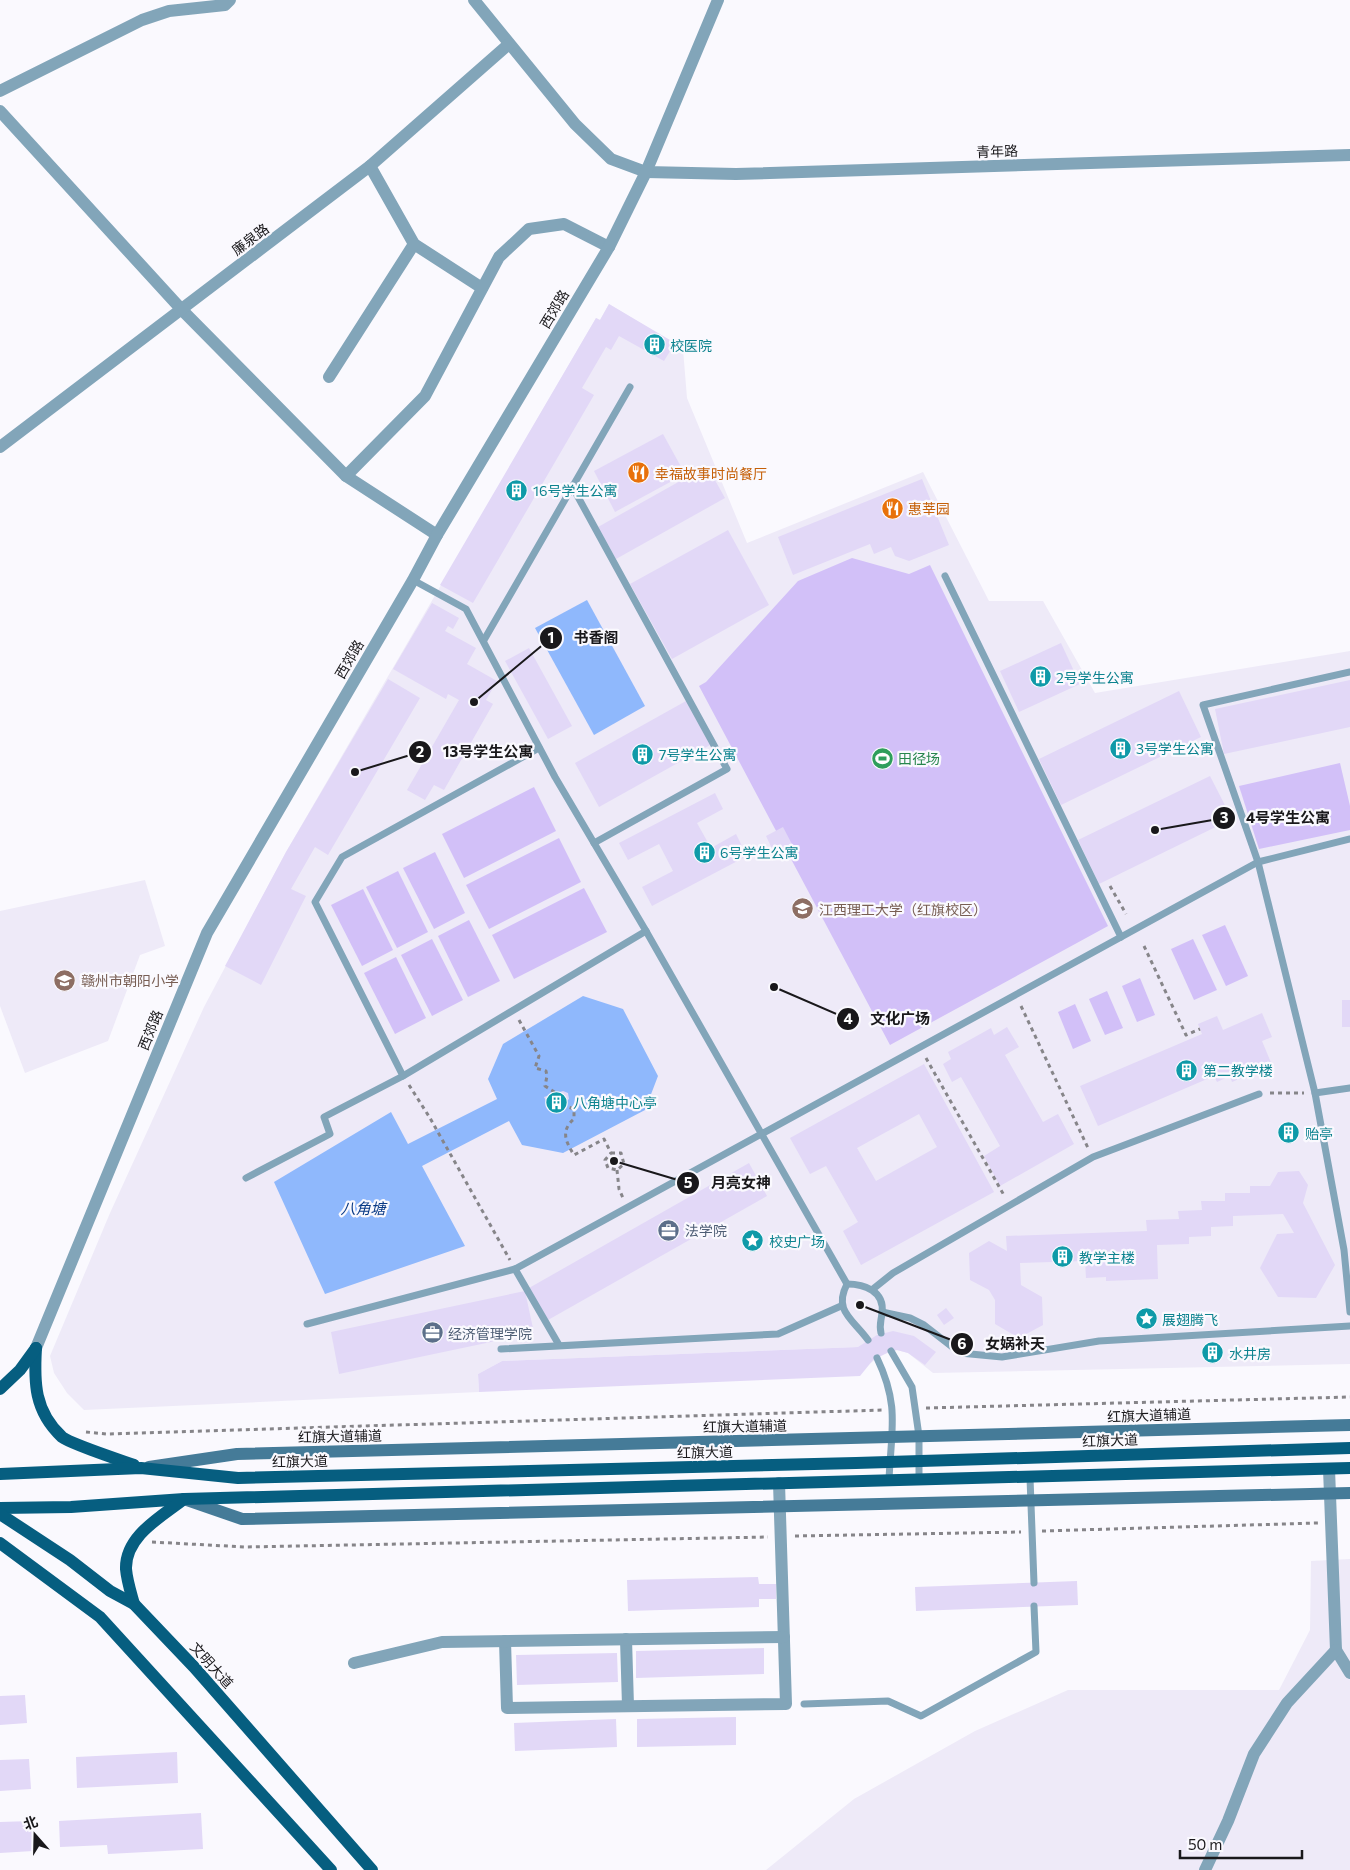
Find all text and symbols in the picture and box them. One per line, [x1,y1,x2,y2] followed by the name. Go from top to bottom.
[976,142,1018,160] street label: 青年路
[228,220,272,258] street label: 廉泉路
[536,287,572,331] street label: 西郊路
[642,333,666,357] building icon: 校医院
[670,337,712,354] place label: 校医院
[627,461,651,485] restaurant icon: 幸福故事时尚餐厅
[655,465,767,482] place label: 幸福故事时尚餐厅
[505,478,529,502] building icon: 16号学生公寓
[533,482,617,499] place label: 16号学生公寓
[880,496,904,520] restaurant icon: 惠莘园
[908,500,950,517] place label: 惠莘园
[539,623,629,653] callout: 书香阁
[548,628,554,646] text: 1
[573,628,619,646] text: 书香阁
[331,637,367,681] street label: 西郊路
[1028,665,1052,689] building icon: 2号学生公寓
[1056,669,1134,686] place label: 2号学生公寓
[1108,736,1132,760] building icon: 3号学生公寓
[407,737,543,767] callout: 13号学生公寓
[1136,740,1214,757] place label: 3号学生公寓
[416,742,424,760] text: 2
[443,742,533,760] text: 13号学生公寓
[631,742,655,766] building icon: 7号学生公寓
[659,746,736,763] place label: 7号学生公寓
[870,746,894,770] sports icon: 田径场
[898,750,940,767] place label: 田径场
[1211,803,1340,833] callout: 4号学生公寓
[1220,808,1229,826] text: 3
[1246,808,1330,826] text: 4号学生公寓
[692,840,716,864] building icon: 6号学生公寓
[720,844,799,861] place label: 6号学生公寓
[791,897,815,921] school or university icon: 江西理工大学（红旗校区）
[819,901,987,918] place label: 江西理工大学（红旗校区）
[53,968,77,992] school or university icon: 赣州市朝阳小学
[81,972,179,989] place label: 赣州市朝阳小学
[835,1004,940,1034] callout: 文化广场
[134,1007,166,1053] street label: 西郊路
[843,1009,853,1027] text: 4
[870,1009,930,1027] text: 文化广场
[1175,1058,1199,1082] building icon: 第二教学楼
[1203,1062,1273,1079] place label: 第二教学楼
[545,1090,569,1114] building icon: 八角塘中心亭
[573,1094,657,1111] place label: 八角塘中心亭
[1277,1121,1301,1145] building icon: 贻亭
[1305,1125,1333,1142] place label: 贻亭
[676,1168,781,1198] callout: 月亮女神
[684,1173,693,1191] text: 5
[711,1173,771,1191] text: 月亮女神
[340,1199,388,1217] water label: 八角塘
[657,1218,681,1242] office icon: 法学院
[685,1222,727,1239] place label: 法学院
[741,1229,765,1253] place icon: 校史广场
[769,1233,825,1250] place label: 校史广场
[1051,1245,1075,1269] building icon: 教学主楼
[1079,1249,1135,1266] place label: 教学主楼
[1134,1307,1158,1331] place icon: 展翅腾飞
[1162,1311,1218,1328] place label: 展翅腾飞
[420,1321,444,1345] office icon: 经济管理学院
[448,1325,532,1342] place label: 经济管理学院
[950,1329,1055,1359] callout: 女娲补天
[957,1334,967,1352] text: 6
[985,1334,1045,1352] text: 女娲补天
[1201,1341,1225,1365] building icon: 水井房
[1229,1345,1271,1362] place label: 水井房
[1107,1405,1191,1425] street label: 红旗大道辅道
[703,1417,787,1435] street label: 红旗大道辅道
[298,1427,382,1445] street label: 红旗大道辅道
[1082,1431,1138,1449] street label: 红旗大道
[677,1443,733,1461] street label: 红旗大道
[272,1452,328,1470] street label: 红旗大道
[187,1639,237,1691] street label: 文明大道
[10,1810,60,1860] north arrow
[21,1812,40,1833] text: 北
[1180,1828,1302,1860] scale bar
[1188,1835,1222,1853] text: 50 m

